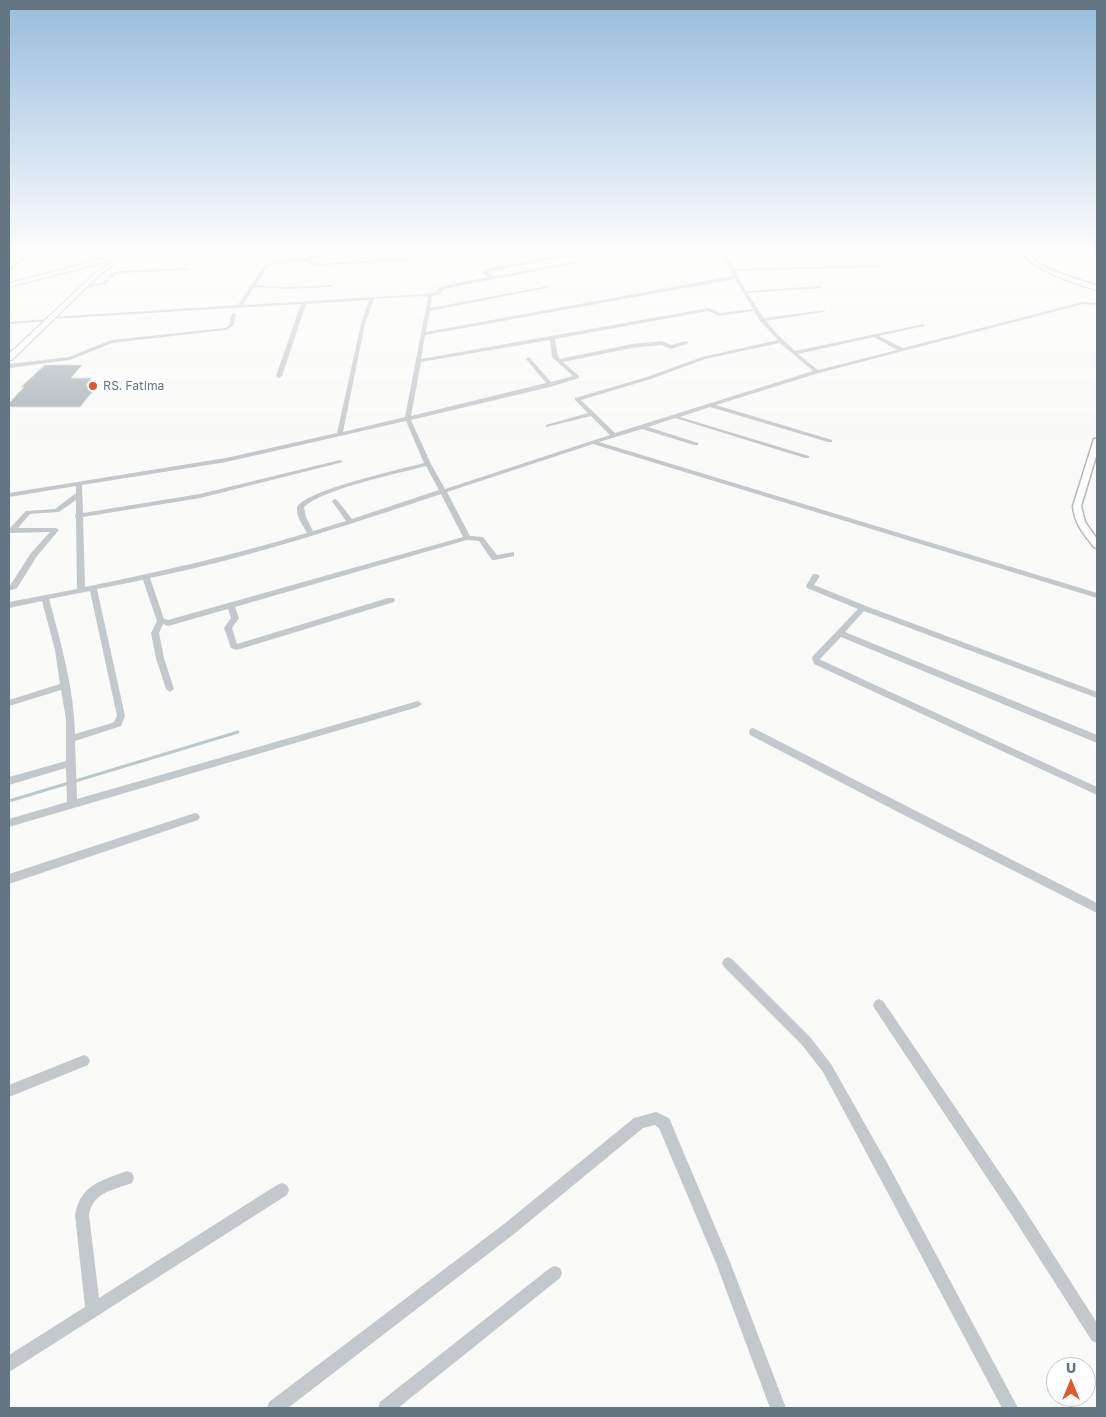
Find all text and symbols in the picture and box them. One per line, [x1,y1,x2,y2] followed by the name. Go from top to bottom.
[103,379,164,393] place label: RS. Fatima
[87,380,99,392] marker: RS. Fatima
[1046,1357,1096,1407] north arrow
[1066,1359,1076,1376] text: U

